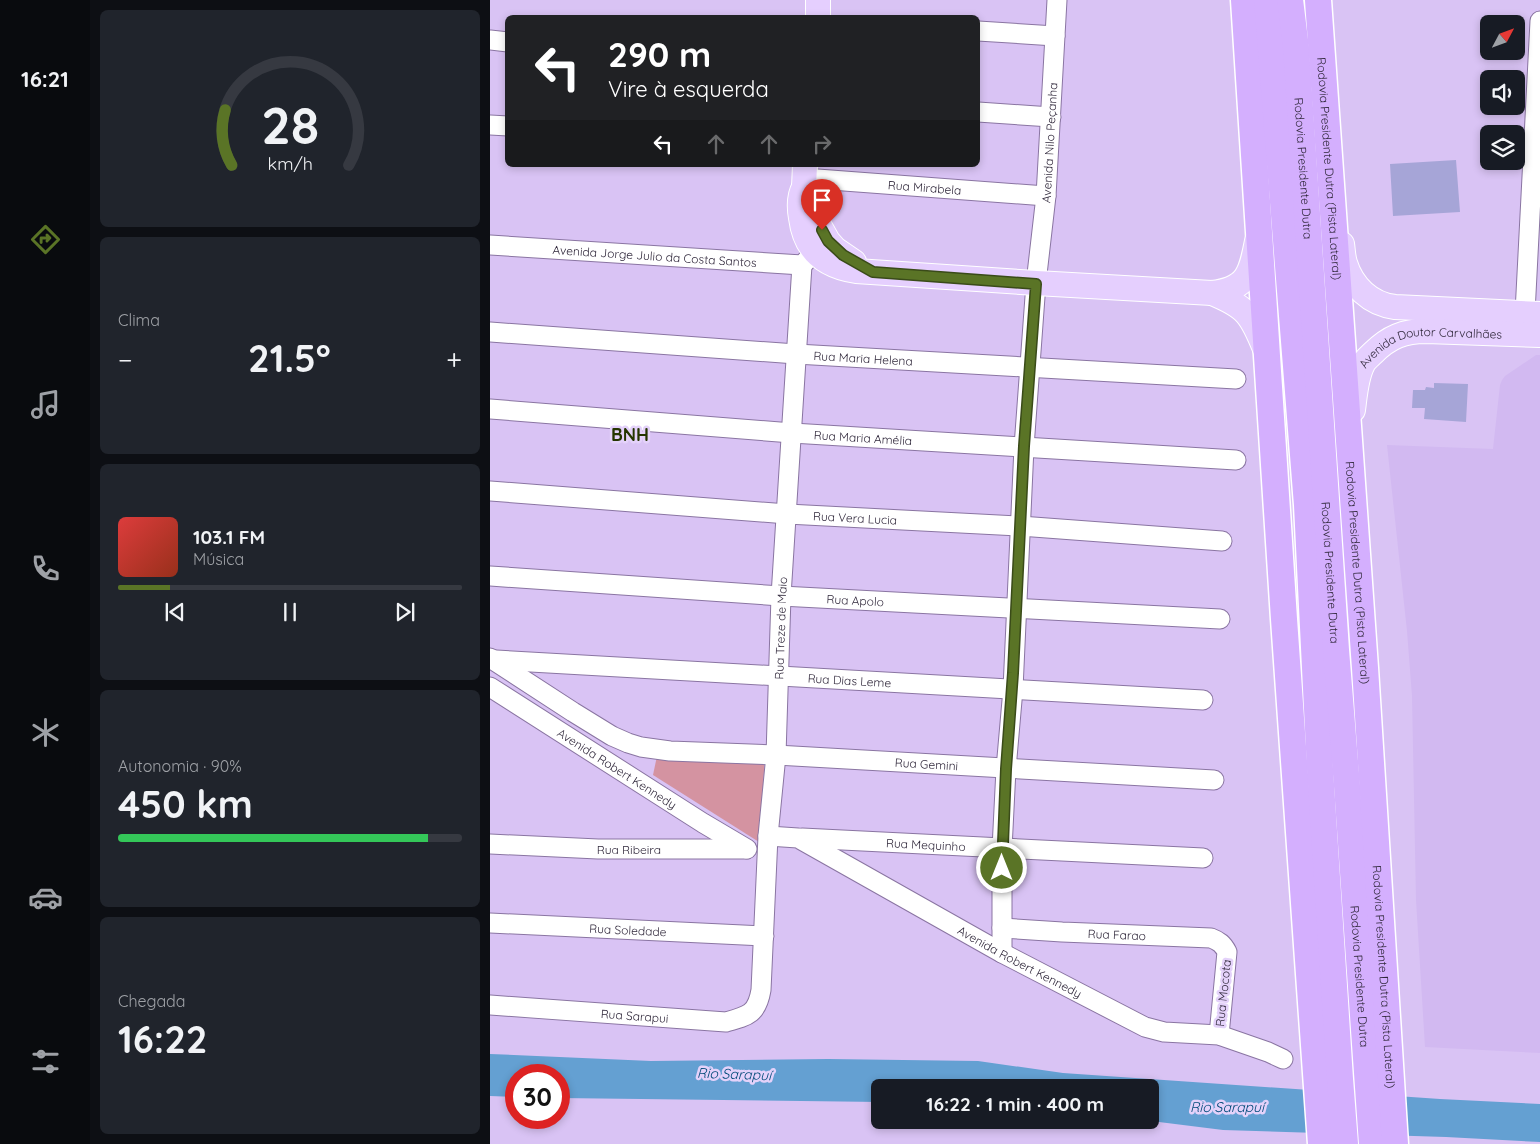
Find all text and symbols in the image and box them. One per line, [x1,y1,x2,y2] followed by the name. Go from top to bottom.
[1480,15,1525,60] north arrow
[1480,15,1525,170] map controls
[608,32,711,76] text: 290 m
[525,35,590,100] icon: left
[1315,57,1345,281] street label: Rodovia Presidente Dutra (Pista Lateral)
[21,65,69,93] text: 16:21
[1480,70,1525,115] button: sound
[608,75,769,103] text: Vire à esquerda
[1038,82,1060,204] street label: Avenida Nilo Peçanha
[261,92,319,157] text: 28
[1292,97,1316,240] street label: Rodovia Presidente Dutra
[1480,125,1525,170] button: layers
[649,130,677,158] icon: left
[702,130,730,158] icon: ahead
[755,130,783,158] icon: ahead
[808,130,836,158] icon: right
[267,152,313,174] text: km/h
[887,177,962,197] street label: Rua Mirabela
[801,179,843,230] pin
[808,186,836,214] icon: arrive
[28,222,63,257] icon: directions
[552,242,758,270] street label: Avenida Jorge Julio da Costa Santos
[118,310,160,330] text: Clima
[1355,323,1503,370] street label: Avenida Doutor Carvalhães
[248,334,331,382] text: 21.5°
[118,342,133,377] text: −
[446,342,462,377] text: +
[813,348,913,368] street label: Rua Maria Helena
[28,387,63,422] icon: music
[611,423,649,446] district label: BNH
[813,427,912,448] street label: Rua Maria Amélia
[1343,461,1373,684] street label: Rodovia Presidente Dutra (Pista Lateral)
[1319,501,1343,644] street label: Rodovia Presidente Dutra
[813,508,897,527] street label: Rua Vera Lucia
[193,525,265,549] text: 103.1 FM
[193,549,244,569] text: Música
[28,551,63,586] icon: phone
[771,576,790,680] street label: Rua Treze de Maio
[826,591,884,609] street label: Rua Apolo
[161,598,189,626] icon: previous
[276,598,304,626] icon: pause
[391,598,419,626] icon: next
[807,670,892,690] street label: Rua Dias Leme
[28,715,63,750] icon: climate
[555,725,680,812] street label: Avenida Robert Kennedy
[894,754,959,773] street label: Rua Gemini
[118,756,242,776] text: Autonomia · 90%
[118,780,253,828] text: 450 km
[886,835,966,854] street label: Rua Mequinho
[975,841,1027,893] position arrow
[597,842,661,857] street label: Rua Ribeira
[1370,865,1399,1089] street label: Rodovia Presidente Dutra (Pista Lateral)
[28,880,63,915] icon: car
[1348,905,1373,1048] street label: Rodovia Presidente Dutra
[589,920,667,939] street label: Rua Soledade
[955,922,1085,1001] street label: Avenida Robert Kennedy
[1087,926,1146,943] street label: Rua Farao
[1212,959,1234,1027] street label: Rua Mocota
[118,991,186,1011] text: Chegada
[600,1006,669,1025] street label: Rua Sarapui
[118,1015,207,1063] text: 16:22
[28,1044,63,1079] icon: filters
[505,1064,570,1129] speed limit sign: 30
[697,1064,774,1084] water label: Rio Sarapuí
[926,1092,1104,1116] text: 16:22 · 1 min · 400 m
[1190,1098,1267,1116] water label: Rio Sarapuí

